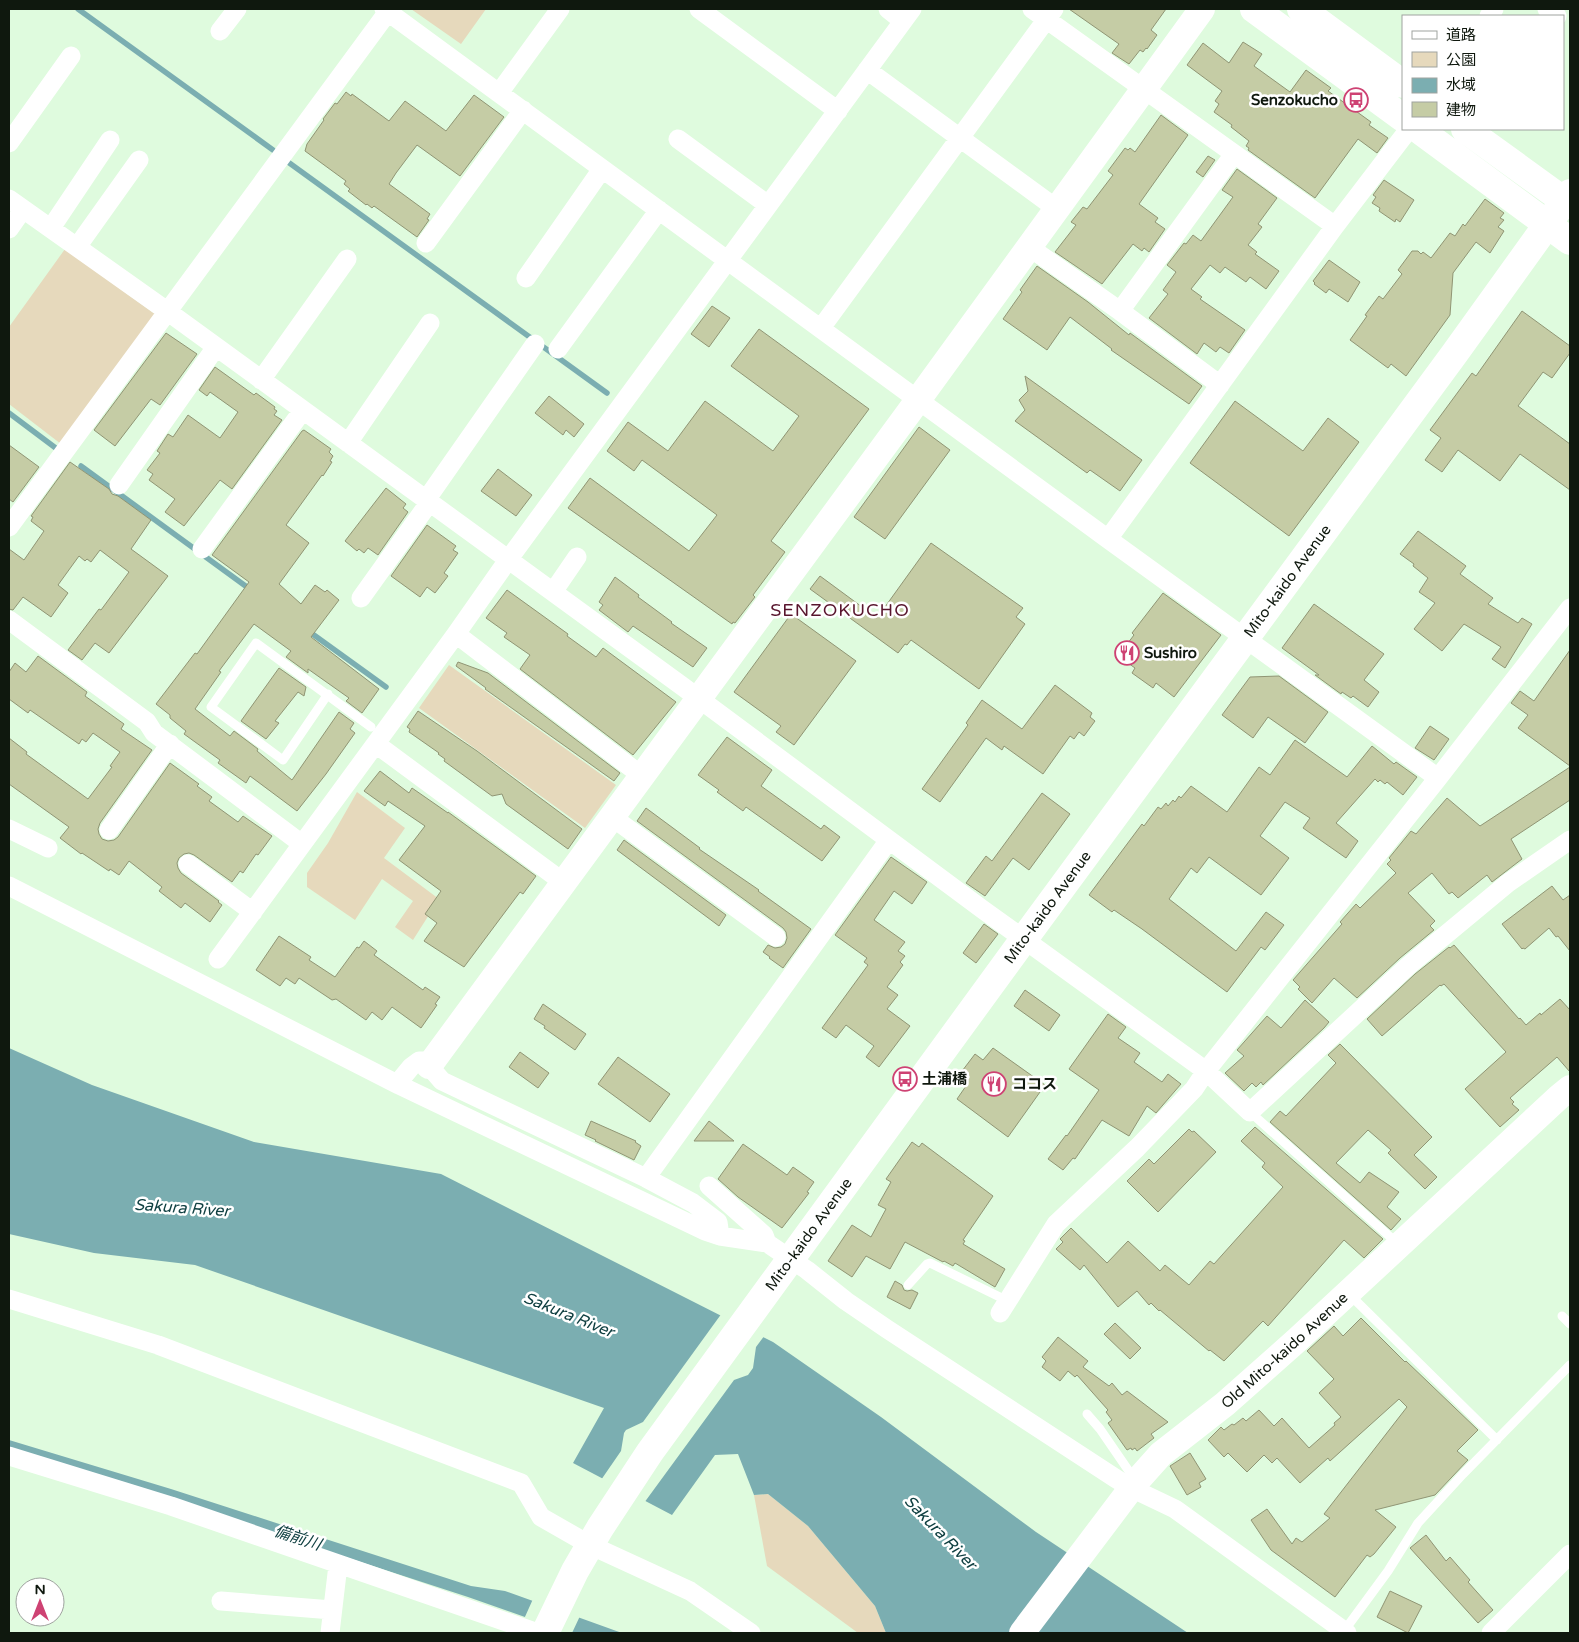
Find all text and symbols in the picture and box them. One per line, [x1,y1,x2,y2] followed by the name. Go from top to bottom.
[1402,15,1564,130] legend
[1446,26,1476,44] text: 道路
[1446,51,1476,69] text: 公園
[1446,76,1476,94] text: 水域
[1343,87,1369,113] bus stop icon: Senzokucho
[1251,91,1338,109] place label: Senzokucho
[1446,101,1476,119] text: 建物
[1240,521,1335,641] street label: Mito-kaido Avenue
[770,599,910,621] district label: SENZOKUCHO
[1114,640,1140,666] restaurant icon: Sushiro
[1144,644,1197,662] place label: Sushiro
[1000,847,1095,967] street label: Mito-kaido Avenue
[892,1066,918,1092] bus stop icon: 土浦橋
[922,1070,968,1088] place label: 土浦橋
[981,1071,1007,1097] restaurant icon: ココス
[1012,1075,1057,1093] place label: ココス
[762,1174,856,1294] street label: Mito-kaido Avenue
[134,1195,232,1221] water label: Sakura River
[521,1288,618,1343] water label: Sakura River
[1217,1289,1352,1412] street label: Old Mito-kaido Avenue
[900,1491,982,1575] water label: Sakura River
[272,1521,326,1555] water label: 備前川
[15,1577,65,1627] north arrow
[34,1581,46,1598] text: N

